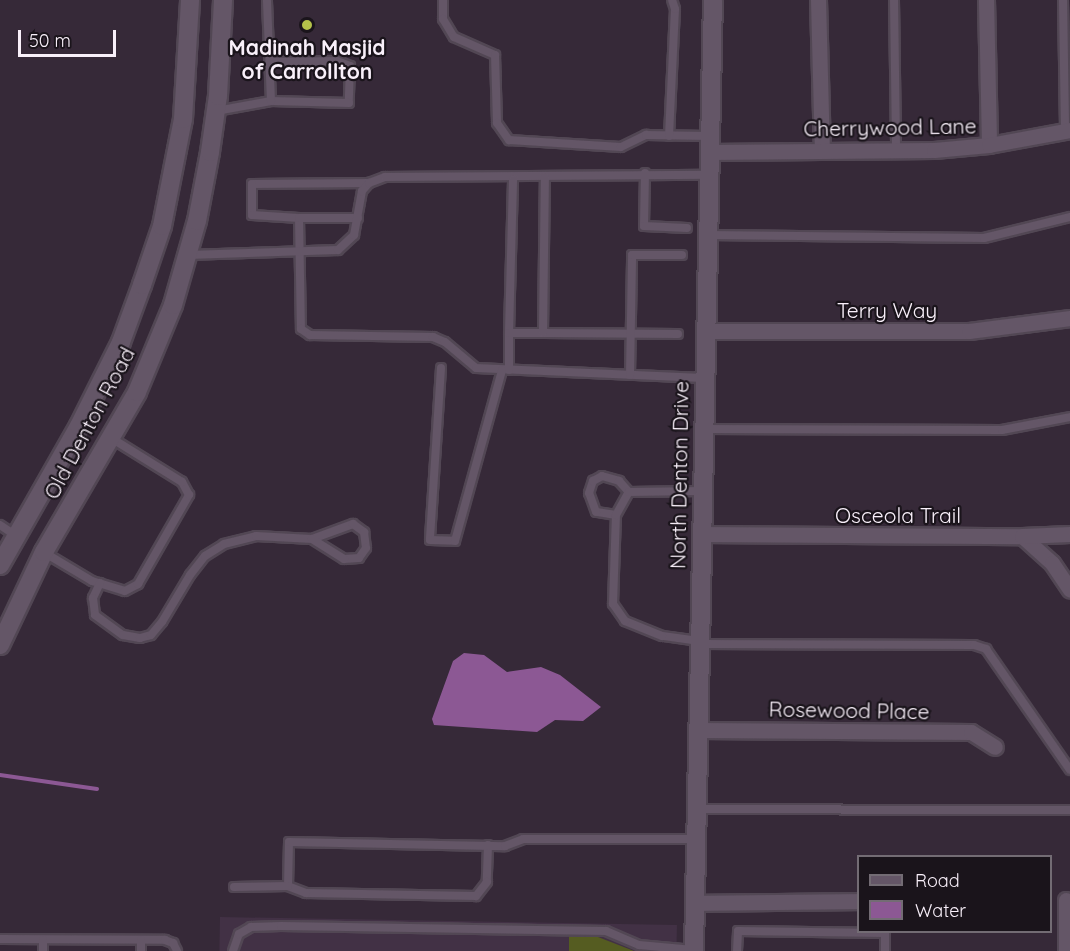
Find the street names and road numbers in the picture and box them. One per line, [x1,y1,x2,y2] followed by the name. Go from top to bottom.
[803,113,977,141] street label: Cherrywood Lane
[837,297,937,323] street label: Terry Way
[38,343,140,503] street label: Old Denton Road
[665,381,693,569] street label: North Denton Drive
[835,502,961,528] street label: Osceola Trail
[768,696,930,724] street label: Rosewood Place

